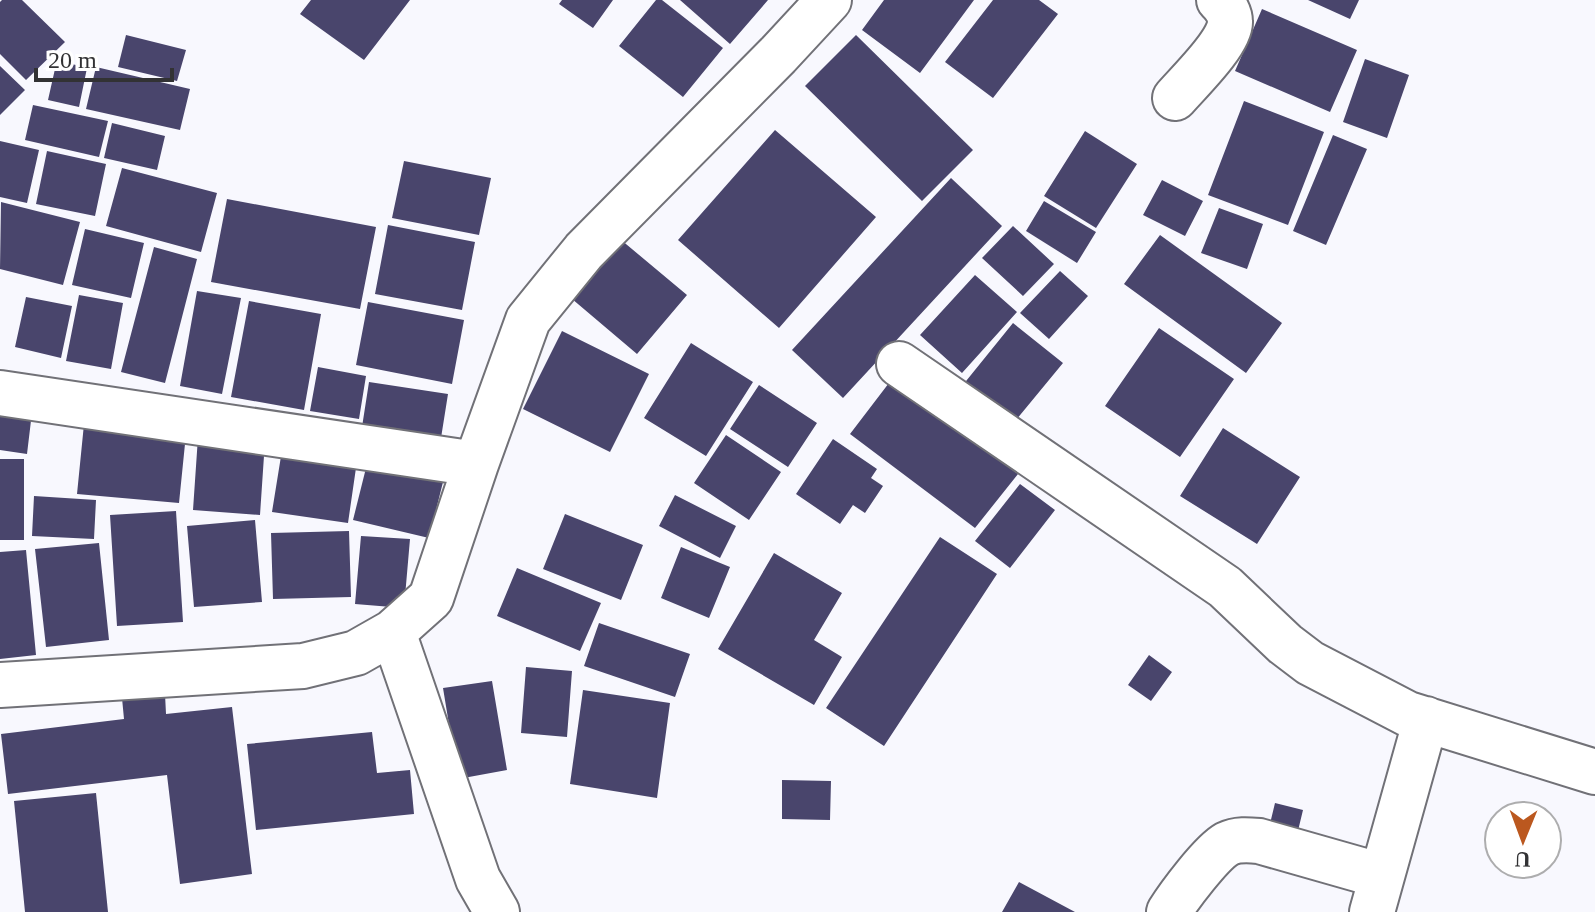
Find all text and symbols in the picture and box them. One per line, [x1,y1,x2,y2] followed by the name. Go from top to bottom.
[36,32,172,82] scale bar
[48,47,97,73] text: 20 m
[1483,800,1563,880] north arrow
[1514,847,1531,872] text: U

